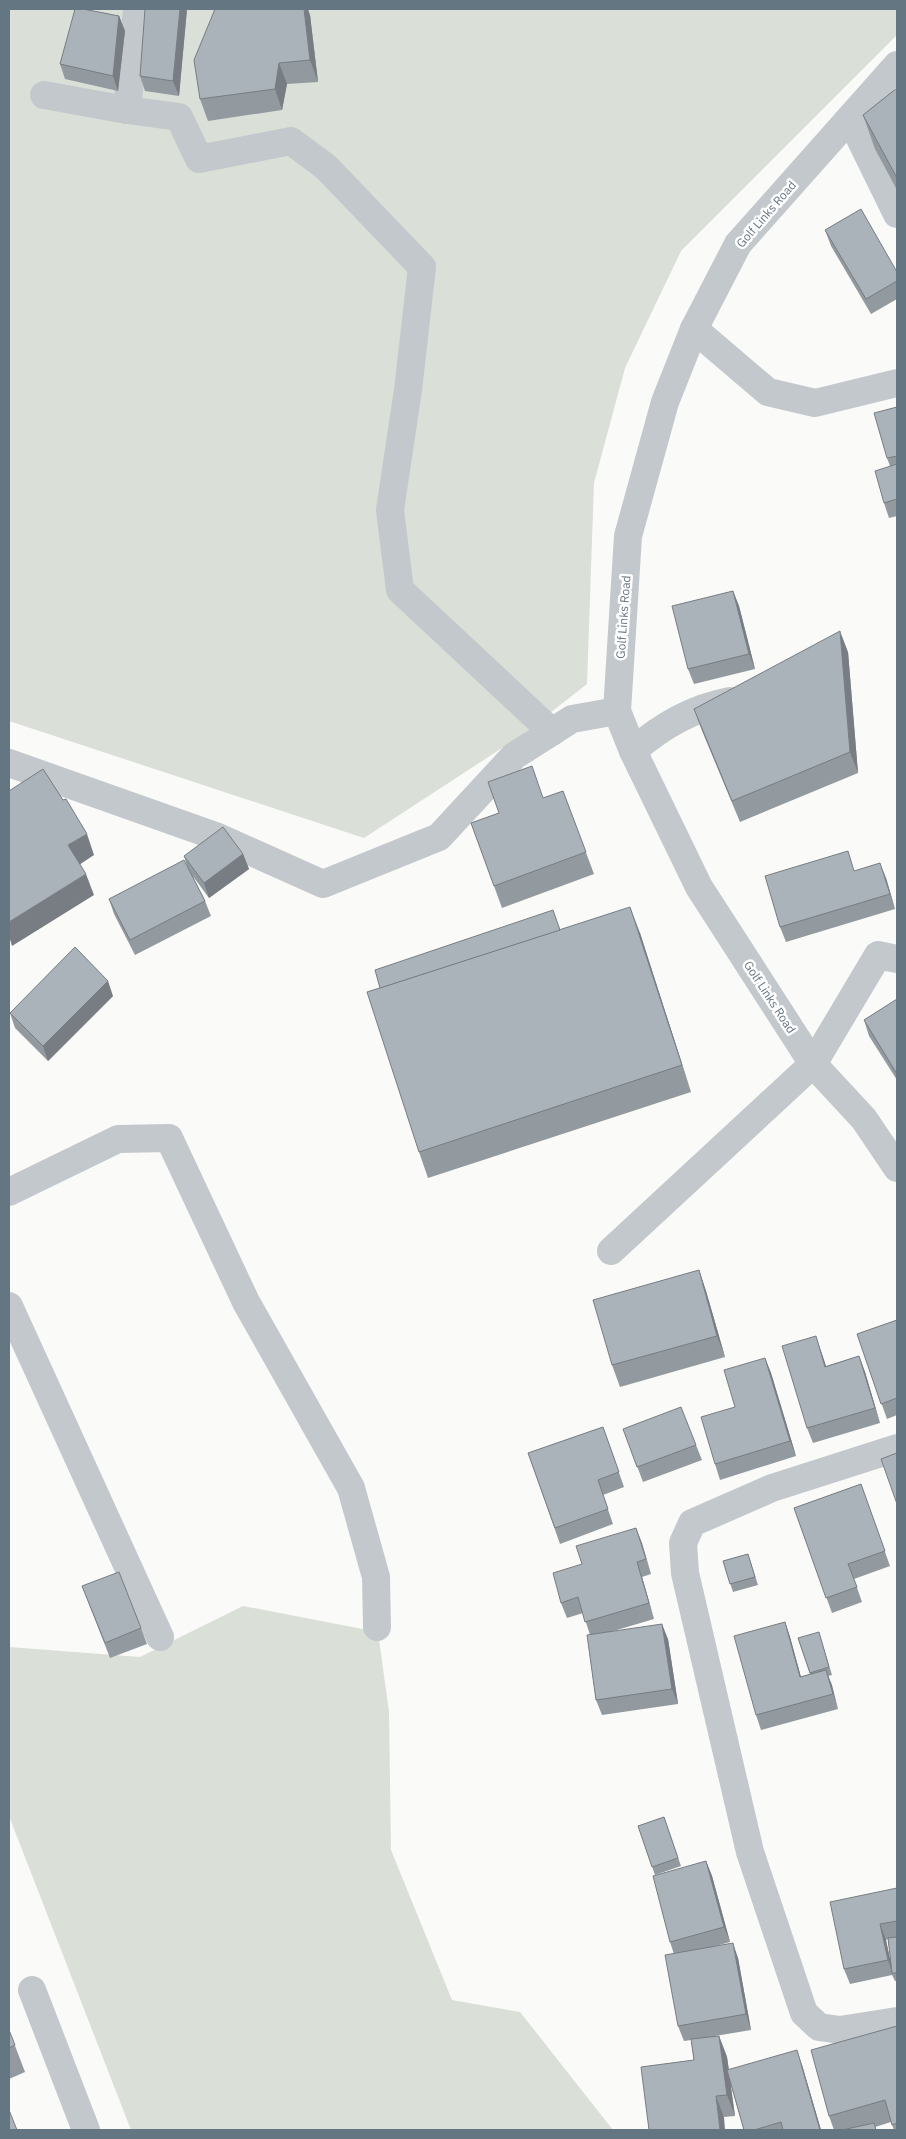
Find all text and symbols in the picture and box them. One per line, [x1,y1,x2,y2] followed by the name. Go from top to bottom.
[733,178,799,250] street label: Golf Links Road
[613,575,633,659] street label: Golf Links Road
[741,958,799,1036] street label: Golf Links Road

